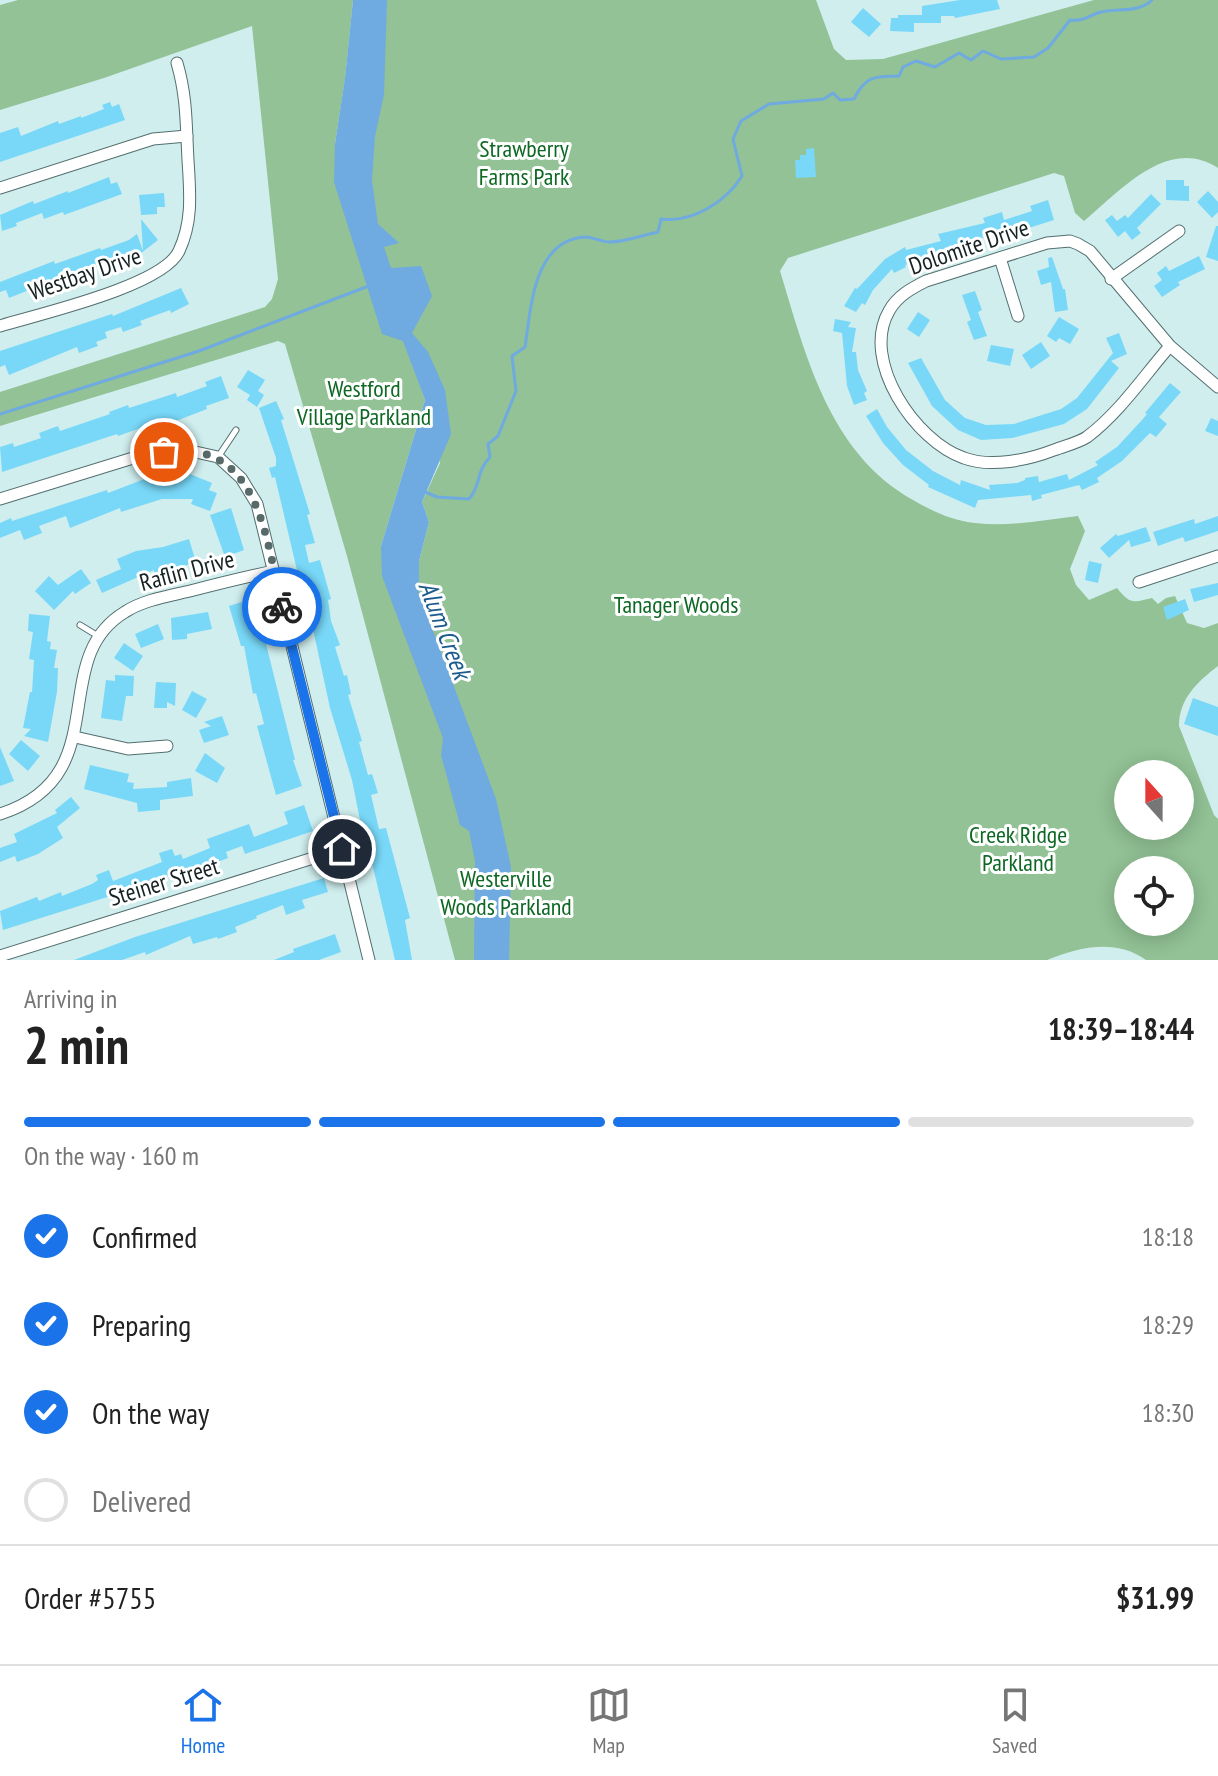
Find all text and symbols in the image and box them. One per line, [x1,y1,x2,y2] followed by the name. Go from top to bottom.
[479,133,570,192] park label: Strawberry Farms Park
[905,212,1033,281] street label: Dolomite Drive
[25,240,145,307] street label: Westbay Drive
[296,373,431,432] park label: Westford Village Parkland
[130,418,198,486] pin
[142,430,186,474] icon: bag
[136,543,238,598] street label: Raflin Drive
[242,567,322,647] courier
[412,576,480,686] water label: Alum Creek
[260,585,304,629] icon: bike
[614,589,738,620] park label: Tanager Woods
[1114,760,1194,840] north arrow
[1114,760,1194,936] map controls
[308,815,376,883] pin
[969,819,1067,878] park label: Creek Ridge Parkland
[320,827,364,871] icon: home
[105,850,223,913] street label: Steiner Street
[1114,856,1194,936] button: locate
[440,863,572,922] park label: Westerville Woods Parkland
[24,982,117,1015] text: Arriving in
[1048,1009,1194,1048] text: 18:39–18:44
[24,1011,129,1078] text: 2 min
[24,1139,199,1172] text: On the way · 160 m
[24,1214,68,1258] icon: check
[92,1217,197,1256] text: Confirmed
[1142,1220,1194,1253] text: 18:18
[24,1302,68,1346] icon: check
[92,1305,191,1344] text: Preparing
[1142,1308,1194,1341] text: 18:29
[24,1390,68,1434] icon: check
[92,1393,209,1432] text: On the way
[1142,1396,1194,1429] text: 18:30
[92,1481,191,1520] text: Delivered
[24,1578,156,1617] text: Order #5755
[1116,1578,1194,1617] text: $31.99
[181,1683,225,1759] tab: Home
[587,1683,631,1759] tab: Map
[992,1683,1037,1759] tab: Saved

